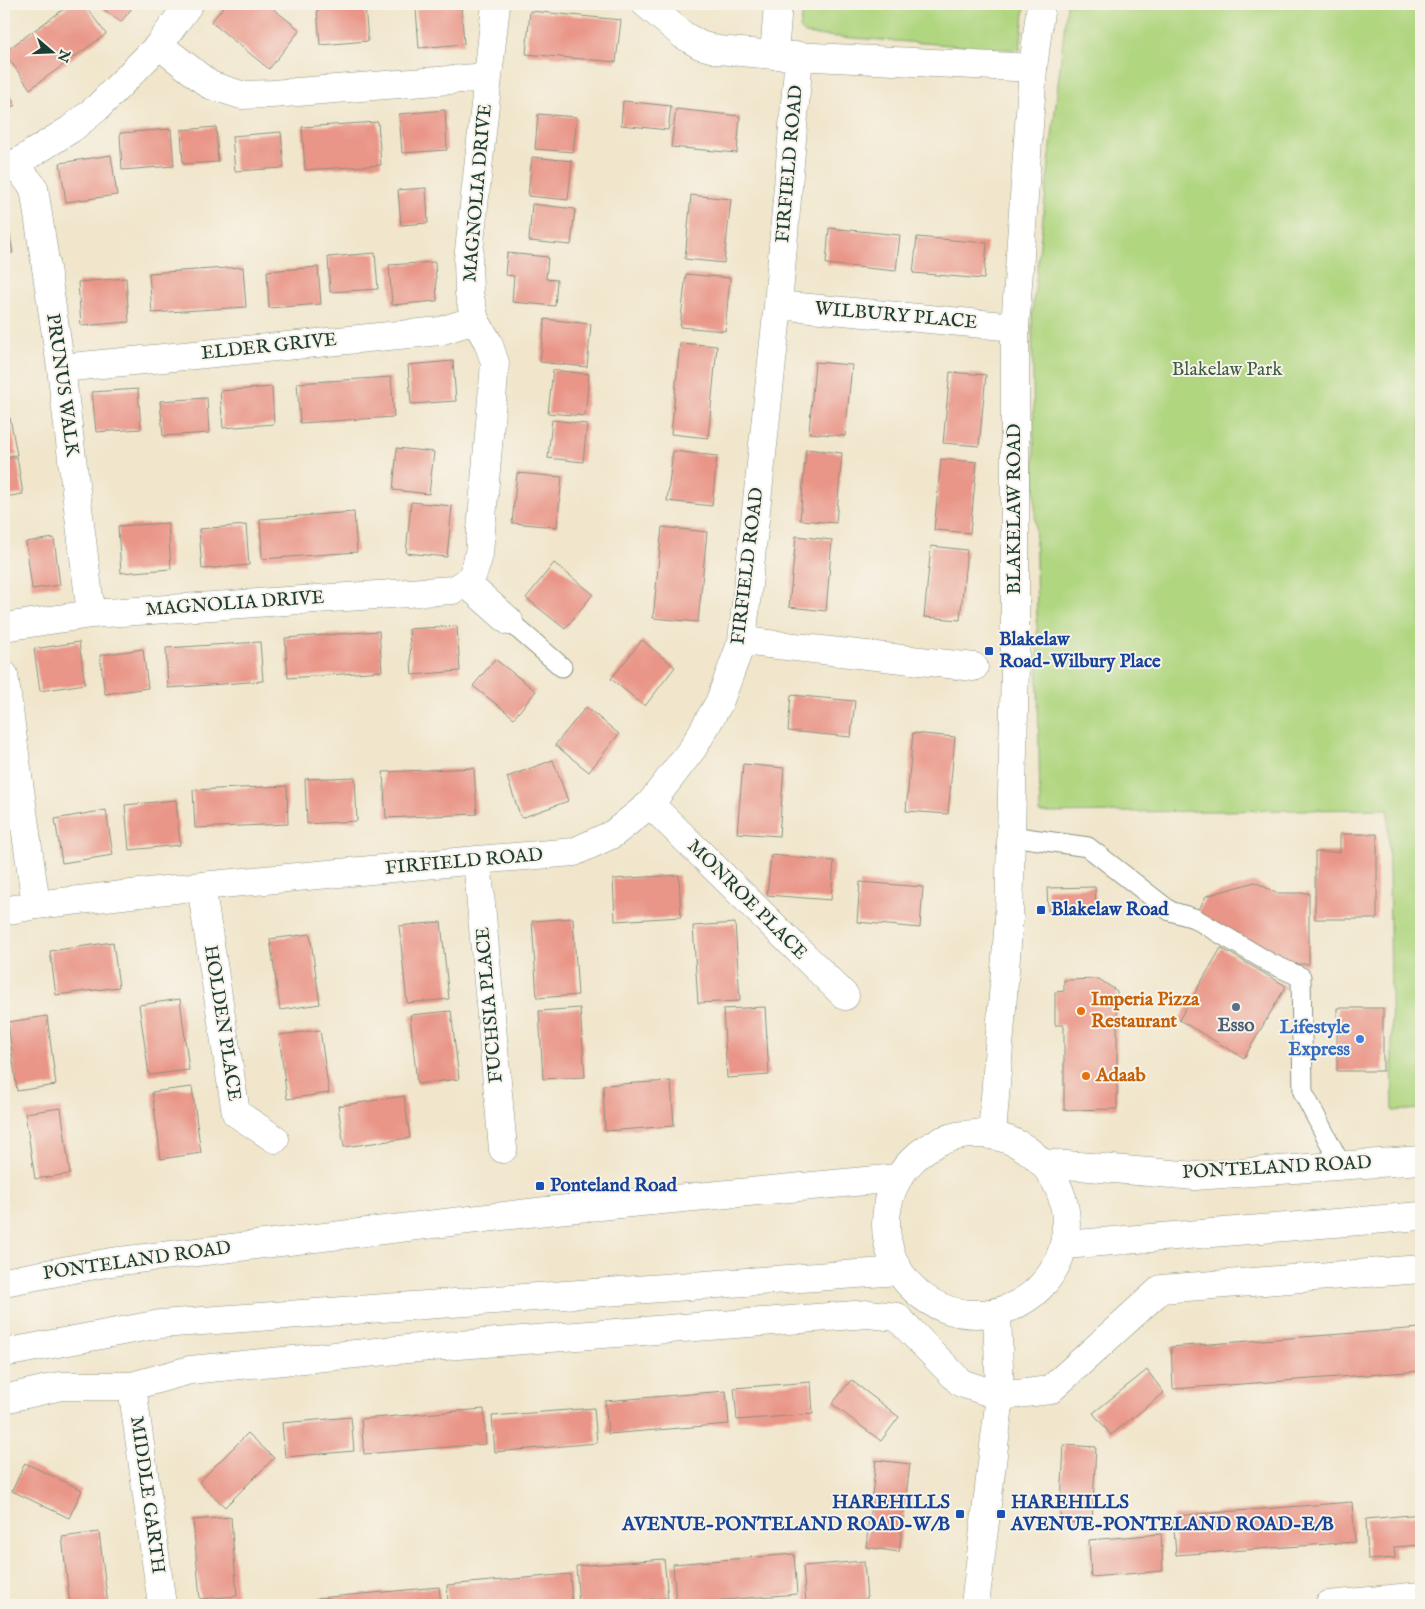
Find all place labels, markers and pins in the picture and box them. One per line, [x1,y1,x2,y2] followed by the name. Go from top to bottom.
[999,628,1161,674] place label: Blakelaw Road-Wilbury Place
[983,645,995,657] marker: Blakelaw Road-Wilbury Place
[1051,898,1169,922] place label: Blakelaw Road
[1035,904,1047,916] marker: Blakelaw Road
[1091,988,1200,1034] place label: Imperia Pizza Restaurant
[1230,1001,1242,1013] marker: Esso
[1075,1005,1087,1017] marker: Imperia Pizza Restaurant
[1218,1014,1254,1038] place label: Esso
[1280,1016,1350,1062] place label: Lifestyle Express
[1354,1033,1366,1045] marker: Lifestyle Express
[1095,1064,1146,1088] place label: Adaab
[1080,1070,1092,1082] marker: Adaab
[550,1174,678,1198] place label: Ponteland Road
[534,1180,546,1192] marker: Ponteland Road
[621,1491,950,1537] place label: HAREHILLS AVENUE-PONTELAND ROAD-W/B
[1010,1491,1334,1537] place label: HAREHILLS AVENUE-PONTELAND ROAD-E/B
[954,1508,966,1520] marker: HAREHILLS AVENUE-PONTELAND ROAD-W/B
[995,1508,1007,1520] marker: HAREHILLS AVENUE-PONTELAND ROAD-E/B

